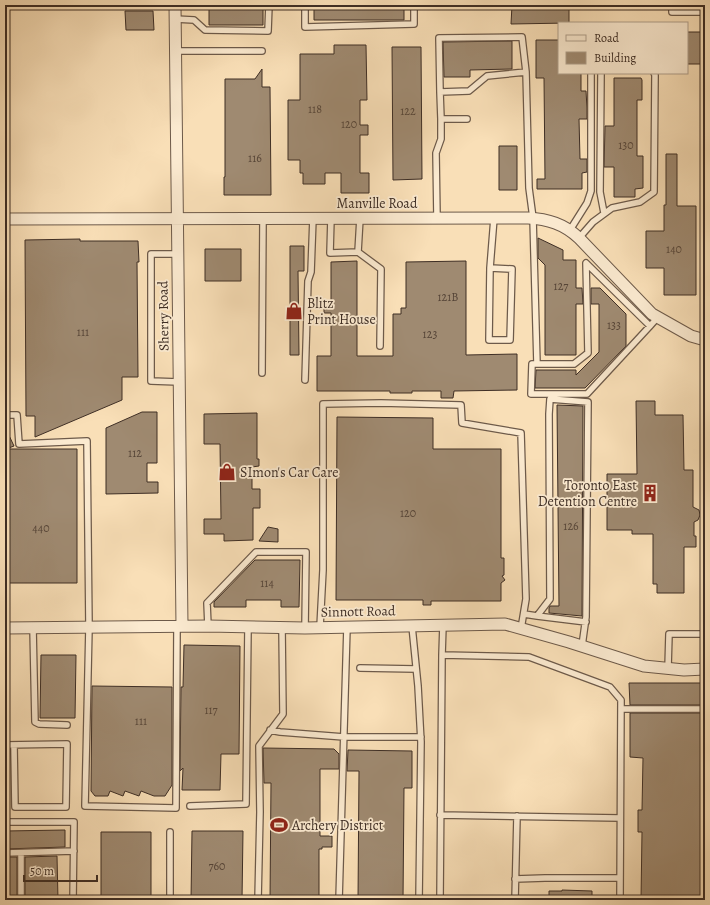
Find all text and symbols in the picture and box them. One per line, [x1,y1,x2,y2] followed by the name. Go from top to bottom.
[558,22,688,74] legend
[594,30,620,46] text: Road
[594,50,636,66] text: Building
[308,101,322,117] house number: 118
[400,103,416,119] house number: 122
[341,116,357,132] house number: 120
[618,137,634,153] house number: 130
[248,150,262,166] house number: 116
[337,194,418,213] street label: Manville Road
[666,241,682,257] house number: 140
[554,278,569,294] house number: 127
[153,280,174,351] street label: Sherry Road
[437,289,459,305] house number: 121B
[307,294,376,329] place label: Blitz Print House
[284,301,304,321] shop icon: Blitz Print House
[607,317,621,333] house number: 133
[77,324,89,340] house number: 111
[423,326,437,342] house number: 123
[128,445,142,461] house number: 112
[217,462,237,482] shop icon: SImon's Car Care
[240,463,339,482] place label: SImon's Car Care
[538,476,637,511] place label: Toronto East Detention Centre
[640,483,660,503] building icon: Toronto East Detention Centre
[400,505,416,521] house number: 120
[563,518,579,534] house number: 126
[32,520,50,536] house number: 440
[260,575,274,591] house number: 114
[320,601,396,622] street label: Sinnott Road
[204,702,219,718] house number: 117
[135,713,147,729] house number: 111
[269,815,289,835] sports icon: Archery District
[291,816,384,835] place label: Archery District
[24,857,97,883] scale bar
[209,858,225,874] house number: 760
[30,863,54,879] text: 50 m

